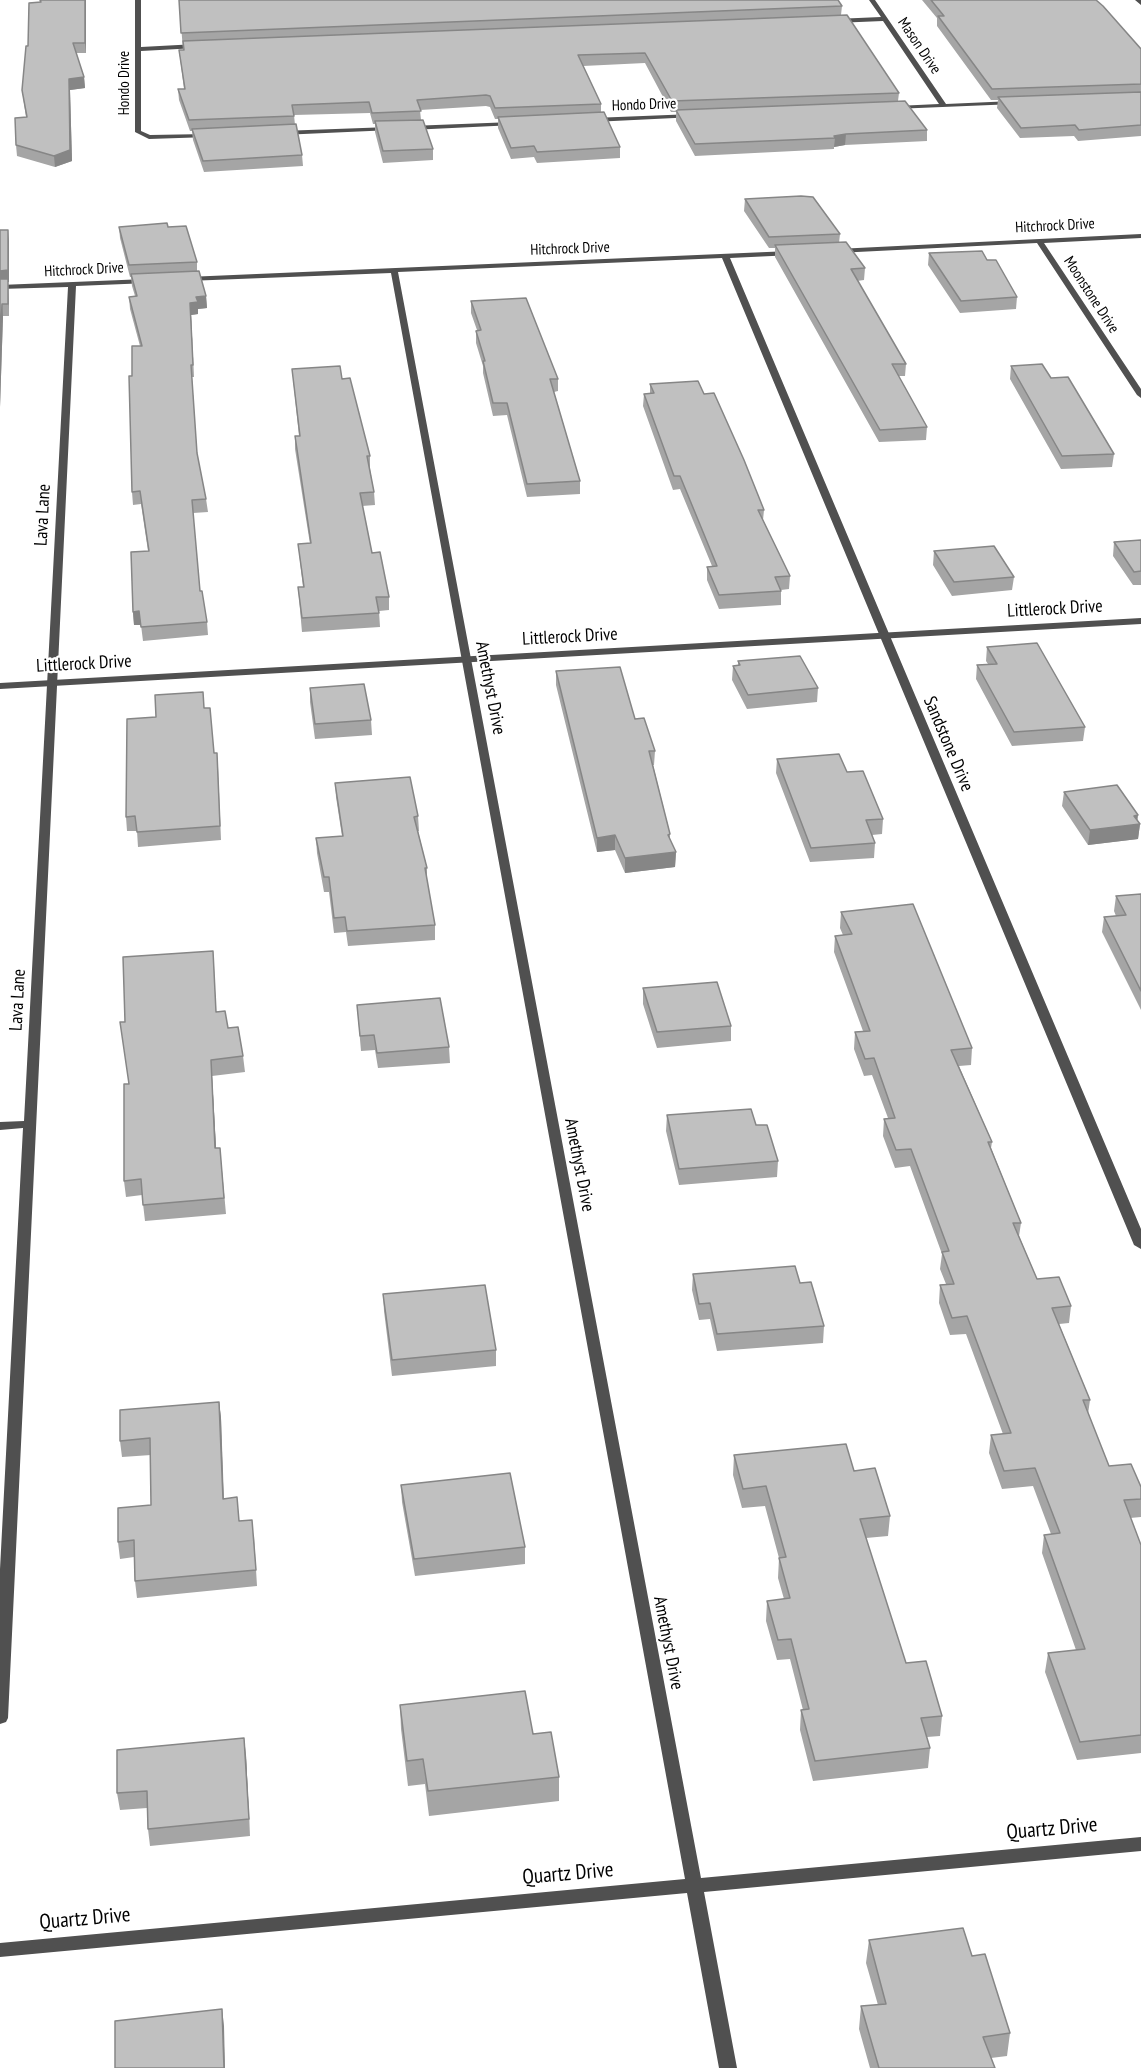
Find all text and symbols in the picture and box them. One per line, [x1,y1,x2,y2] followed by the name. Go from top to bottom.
[894,14,944,78] street label: Mason Drive
[116,51,134,115] street label: Hondo Drive
[611,95,677,115] street label: Hondo Drive
[1015,215,1095,237] street label: Hitchrock Drive
[530,239,610,259] street label: Hitchrock Drive
[1060,253,1122,337] street label: Moonstone Drive
[44,259,124,281] street label: Hitchrock Drive
[31,483,55,547] street label: Lava Lane
[1007,596,1103,622] street label: Littlerock Drive
[522,624,618,650] street label: Littlerock Drive
[470,639,510,737] street label: Amethyst Drive
[36,651,132,677] street label: Littlerock Drive
[918,693,978,795] street label: Sandstone Drive
[6,968,30,1032] street label: Lava Lane
[559,1116,599,1214] street label: Amethyst Drive
[648,1594,688,1692] street label: Amethyst Drive
[1005,1812,1099,1846] street label: Quartz Drive
[521,1857,615,1891] street label: Quartz Drive
[38,1902,132,1936] street label: Quartz Drive

